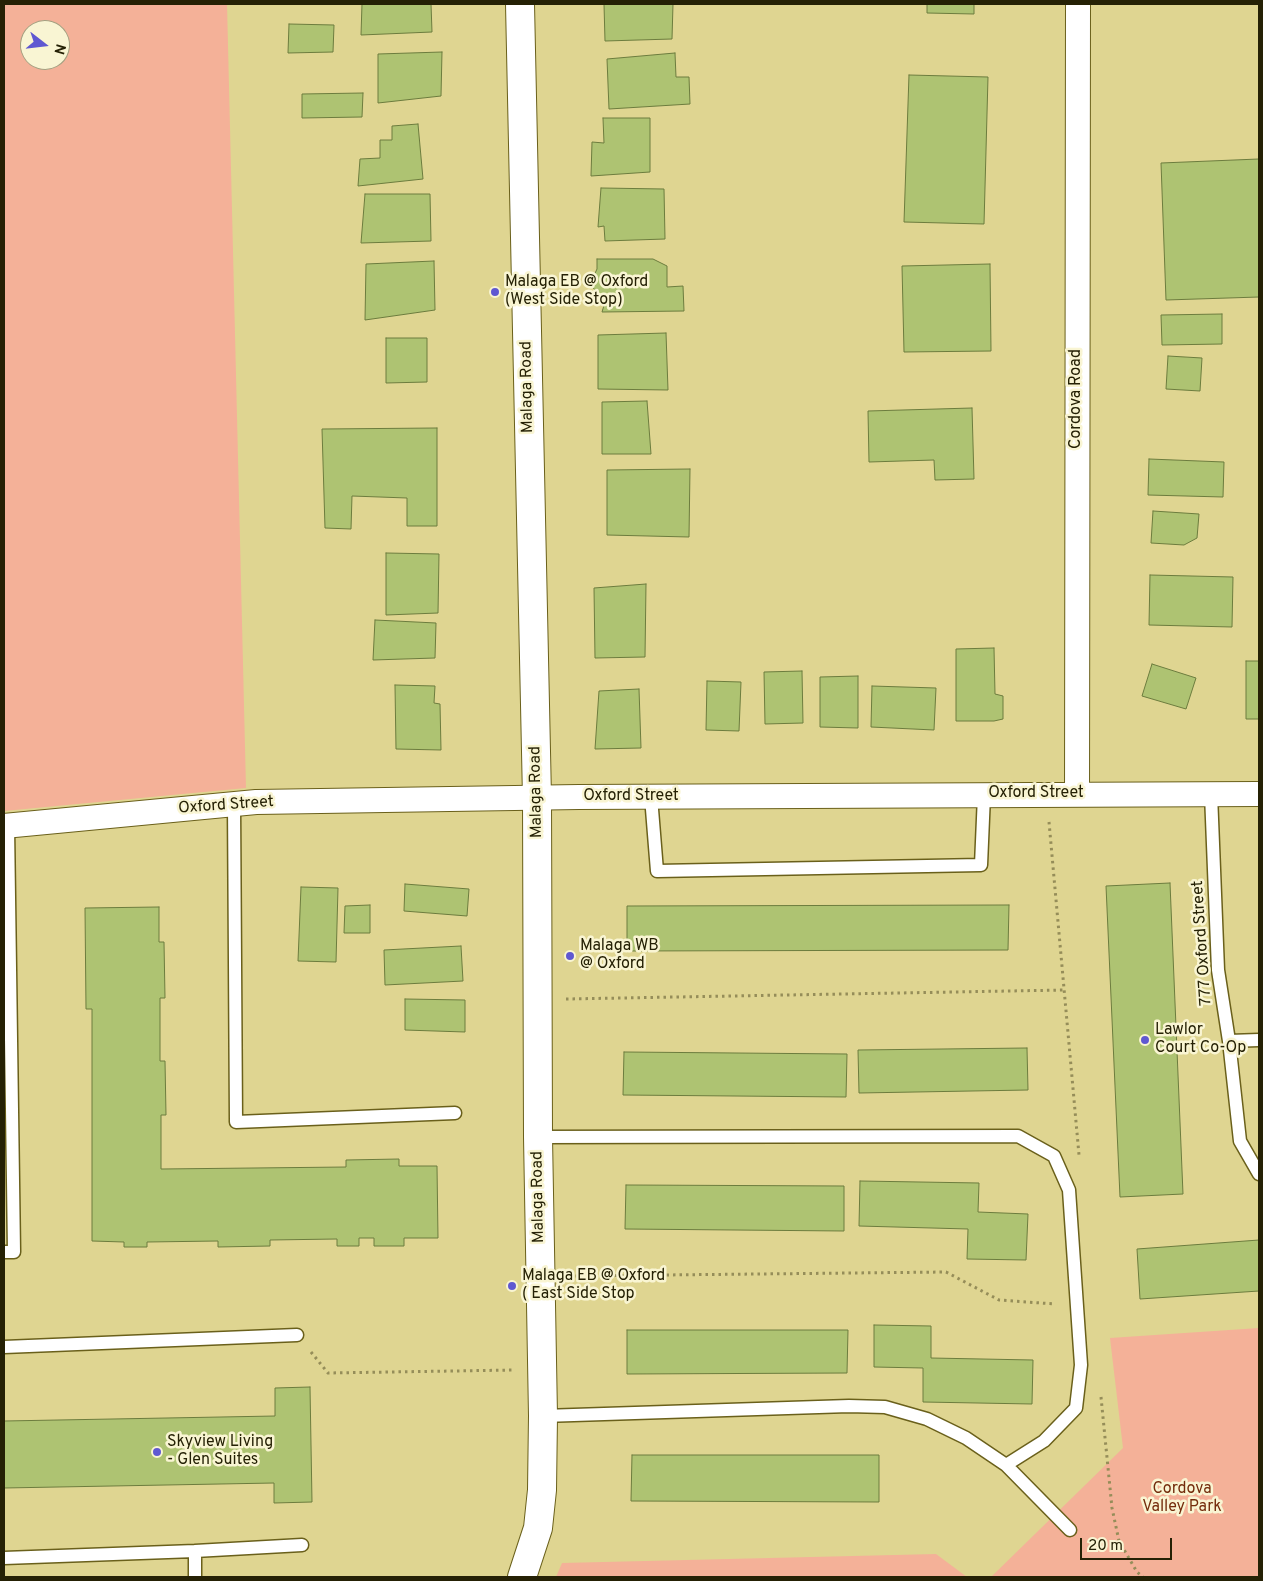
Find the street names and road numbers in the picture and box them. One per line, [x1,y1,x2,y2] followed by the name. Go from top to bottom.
[518,341,538,433] street label: Malaga Road
[1067,349,1087,449] street label: Cordova Road
[527,746,547,838] street label: Malaga Road
[988,784,1084,804] street label: Oxford Street
[583,787,679,807] street label: Oxford Street
[178,793,274,819] street label: Oxford Street
[1189,880,1217,1006] street label: 777 Oxford Street
[529,1151,549,1243] street label: Malaga Road

